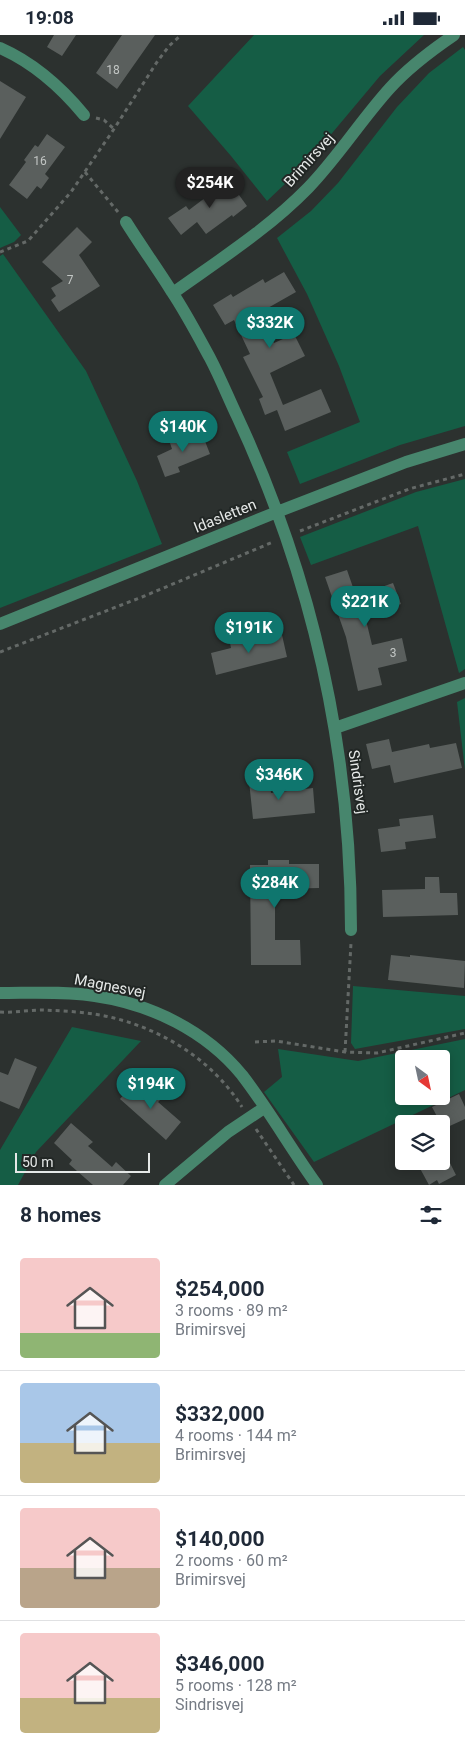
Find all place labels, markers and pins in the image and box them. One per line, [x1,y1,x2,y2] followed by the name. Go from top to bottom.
[175,167,245,209] pin: $254K
[235,307,305,349] pin: $332K
[148,411,218,453] pin: $140K
[330,585,400,628] pin: $221K
[214,611,284,654] pin: $191K
[244,759,314,801] pin: $346K
[240,867,310,909] pin: $284K
[116,1067,186,1110] pin: $194K

